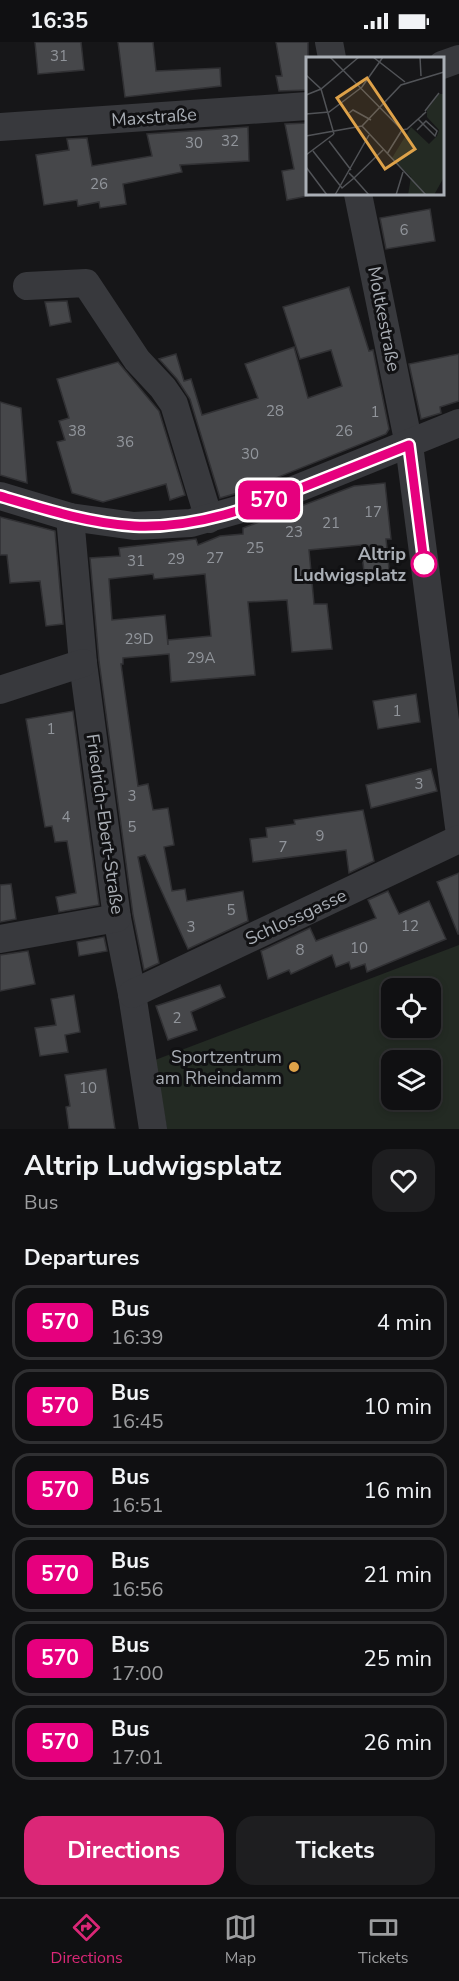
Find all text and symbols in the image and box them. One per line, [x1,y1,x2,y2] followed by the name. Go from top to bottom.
[30,6,88,36] text: 16:35
[50,46,68,66] house number: 31
[306,57,444,195] inset map
[110,102,198,132] street label: Maxstraße
[221,131,239,151] house number: 32
[185,133,203,153] house number: 30
[90,174,108,194] house number: 26
[399,220,409,240] house number: 6
[362,264,406,374] street label: Moltkestraße
[266,401,284,421] house number: 28
[370,402,380,422] house number: 1
[68,421,86,441] house number: 38
[335,421,353,441] house number: 26
[116,432,134,452] house number: 36
[241,444,259,464] house number: 30
[234,480,304,520] line badge: 570
[250,486,288,514] text: 570
[364,502,382,522] house number: 17
[322,513,340,533] house number: 21
[285,522,303,542] house number: 23
[246,538,264,558] house number: 25
[293,542,406,587] place label: Altrip Ludwigsplatz
[206,548,224,568] house number: 27
[167,549,185,569] house number: 29
[127,551,145,571] house number: 31
[411,551,437,577] marker: Altrip Ludwigsplatz
[124,629,154,649] house number: 29D
[187,648,216,668] house number: 29A
[392,701,402,721] house number: 1
[46,719,56,739] house number: 1
[80,732,130,916] street label: Friedrich-Ebert-Straße
[414,774,424,794] house number: 3
[127,786,137,806] house number: 3
[61,807,71,827] house number: 4
[127,817,137,837] house number: 5
[315,826,325,846] house number: 9
[278,837,288,857] house number: 7
[241,883,351,951] street label: Schlossgasse
[226,900,236,920] house number: 5
[401,916,419,936] house number: 12
[186,917,196,937] house number: 3
[350,938,368,958] house number: 10
[295,940,305,960] house number: 8
[381,978,441,1110] map controls
[381,978,441,1038] button: locate
[172,1008,182,1028] house number: 2
[155,1045,282,1090] place label: Sportzentrum am Rheindamm
[381,1050,441,1110] button: layers
[287,1060,301,1074] marker: Sportzentrum am Rheindamm
[79,1078,97,1098] house number: 10
[24,1147,282,1185] text: Altrip Ludwigsplatz
[372,1149,435,1212] button: heart
[24,1189,58,1216] text: Bus
[24,1243,139,1273] text: Departures
[111,1294,150,1324] text: Bus
[41,1308,79,1336] text: 570
[377,1308,432,1338] text: 4 min
[111,1324,164,1351] text: 16:39
[111,1378,150,1408] text: Bus
[41,1392,79,1420] text: 570
[364,1392,432,1422] text: 10 min
[111,1408,164,1435] text: 16:45
[111,1462,150,1492] text: Bus
[41,1476,79,1504] text: 570
[364,1476,432,1506] text: 16 min
[111,1492,164,1519] text: 16:51
[111,1546,150,1576] text: Bus
[41,1560,79,1588] text: 570
[364,1560,432,1590] text: 21 min
[111,1576,164,1603] text: 16:56
[111,1630,150,1660] text: Bus
[41,1644,79,1672] text: 570
[364,1644,432,1674] text: 25 min
[111,1660,164,1687] text: 17:00
[111,1714,150,1744] text: Bus
[41,1728,79,1756] text: 570
[364,1728,432,1758] text: 26 min
[111,1744,164,1771] text: 17:01
[24,1816,224,1885] button: Directions
[236,1816,435,1885] button: Tickets
[51,1911,123,1969] tab: Directions
[224,1911,257,1969] tab: Map
[358,1911,408,1969] tab: Tickets

